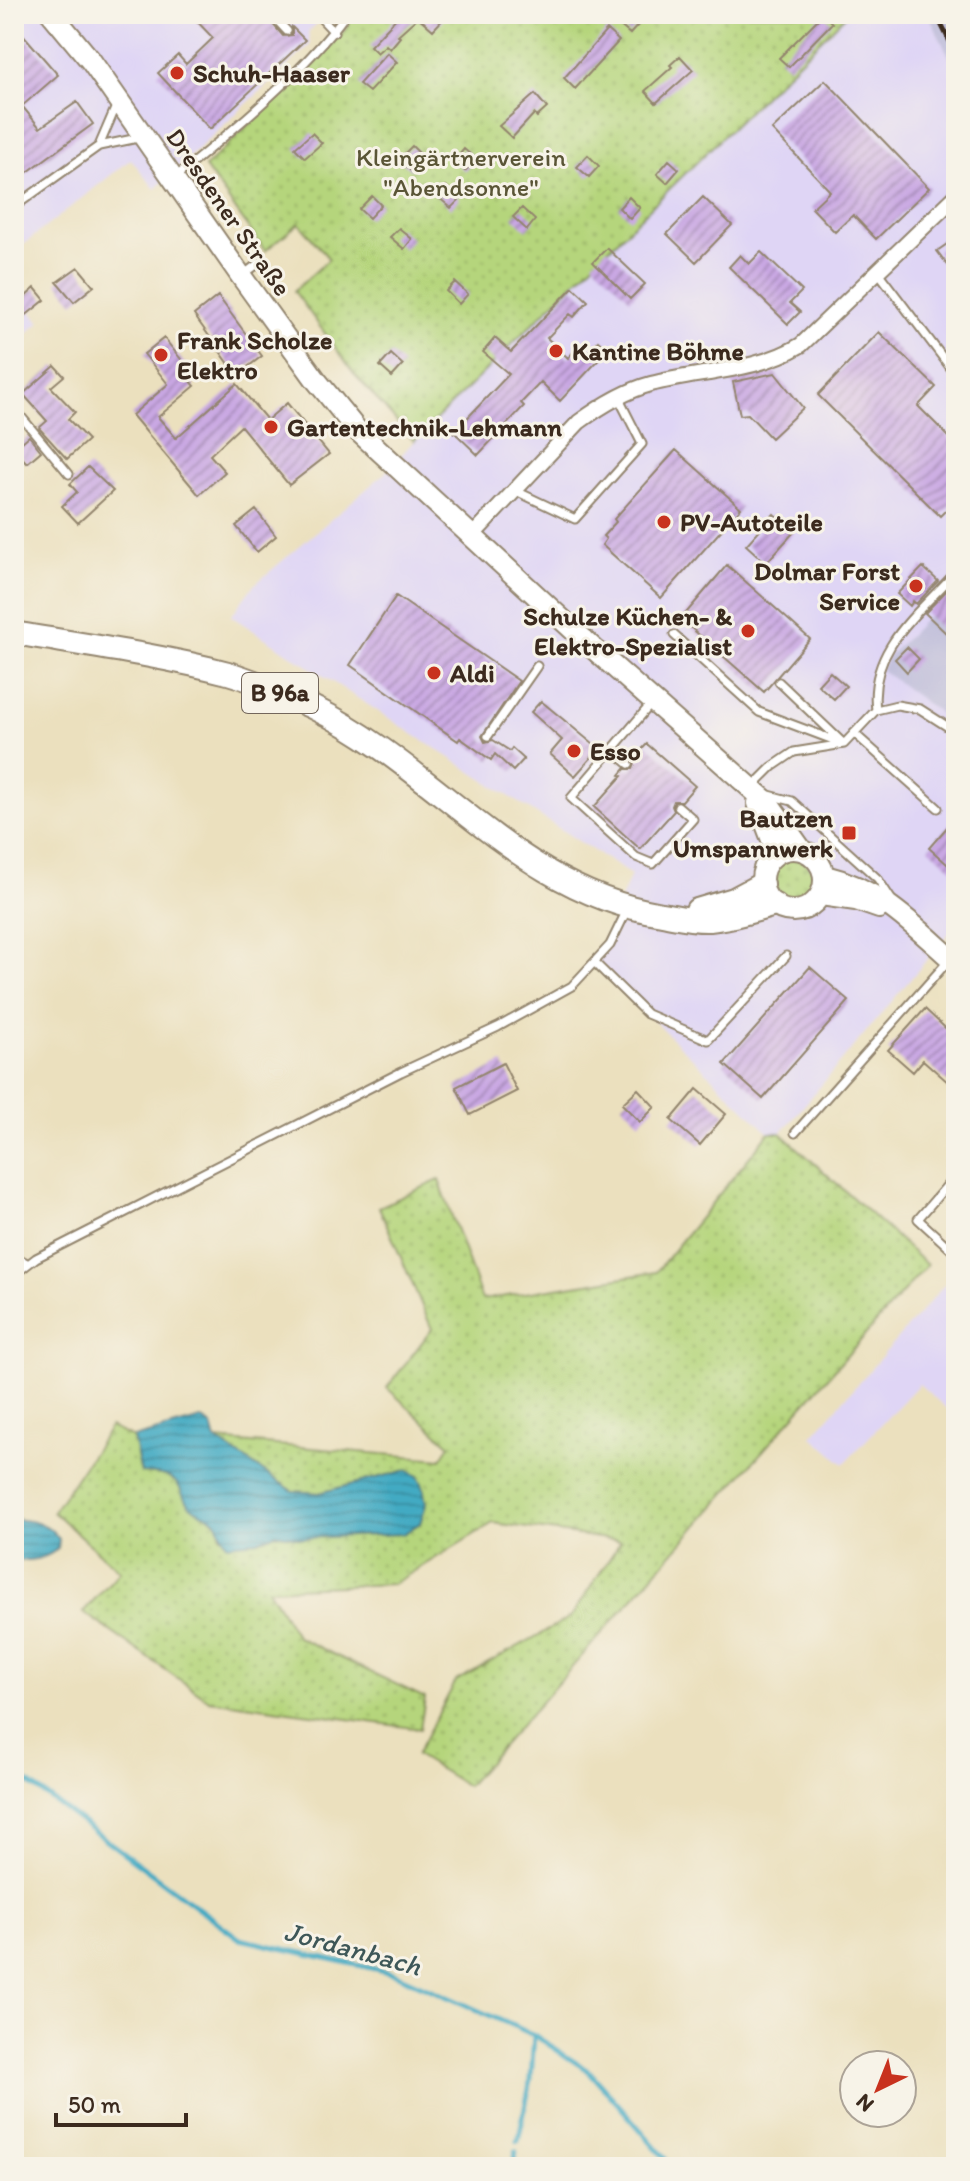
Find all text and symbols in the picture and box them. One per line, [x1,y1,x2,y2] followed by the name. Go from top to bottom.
[193,57,351,89] place label: Schuh-Haaser
[168,64,186,82] marker: Schuh-Haaser
[159,122,299,302] street label: Dresdener Straße
[356,141,566,203] park label: Kleingärtnerverein "Abendsonne"
[177,324,332,386] place label: Frank Scholze Elektro
[572,335,744,367] place label: Kantine Böhme
[547,342,565,360] marker: Kantine Böhme
[152,346,170,364] marker: Frank Scholze Elektro
[287,411,562,443] place label: Gartentechnik-Lehmann
[262,418,280,436] marker: Gartentechnik-Lehmann
[680,506,823,538] place label: PV-Autoteile
[655,513,673,531] marker: PV-Autoteile
[754,555,900,617] place label: Dolmar Forst Service
[907,577,925,595] marker: Dolmar Forst Service
[523,600,732,662] place label: Schulze Küchen- & Elektro-Spezialist
[739,622,757,640] marker: Schulze Küchen- & Elektro-Spezialist
[449,657,495,689] place label: Aldi
[425,664,443,682] marker: Aldi
[242,673,318,713] road number: B 96a
[590,735,641,767] place label: Esso
[565,742,583,760] marker: Esso
[673,802,834,864] place label: Bautzen Umspannwerk
[840,824,858,842] marker: Bautzen Umspannwerk
[281,1913,425,1983] water label: Jordanbach
[838,2049,918,2129] north arrow
[56,2077,186,2127] scale bar
[850,2088,879,2118] text: N
[68,2090,121,2119] text: 50 m

